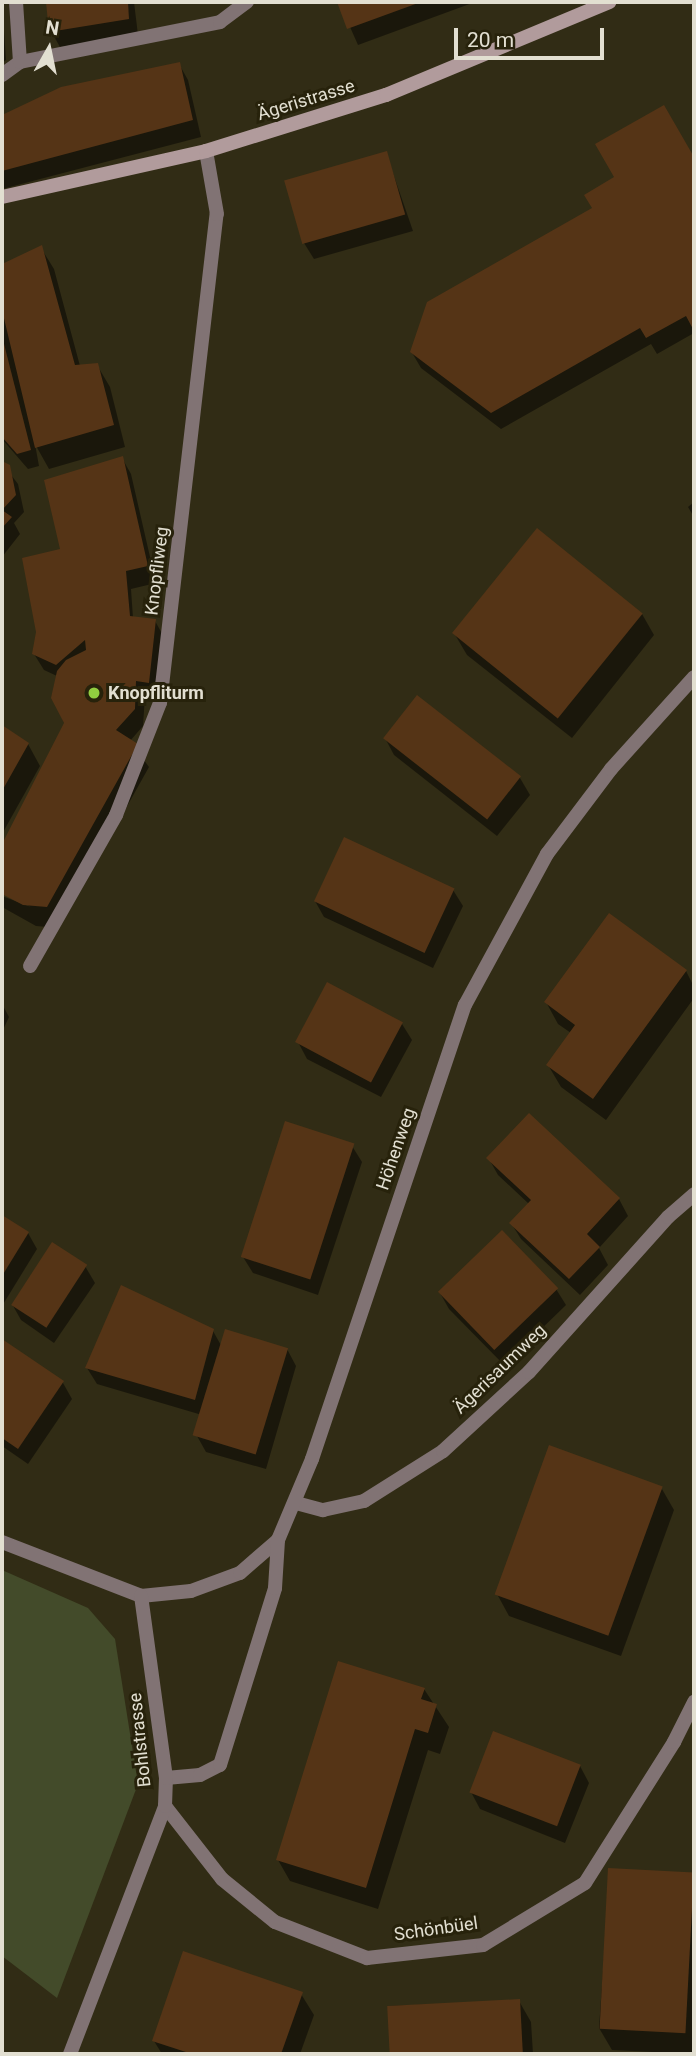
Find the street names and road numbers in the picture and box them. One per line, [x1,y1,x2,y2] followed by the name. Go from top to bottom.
[255,75,357,125] street label: Ägeristrasse
[141,525,173,617] street label: Knopfliweg
[372,1105,420,1193] street label: Höhenweg
[449,1320,551,1418] street label: Ägerisaumweg
[124,1692,156,1788] street label: Bohlstrasse
[393,1912,479,1946] street label: Schönbüel

